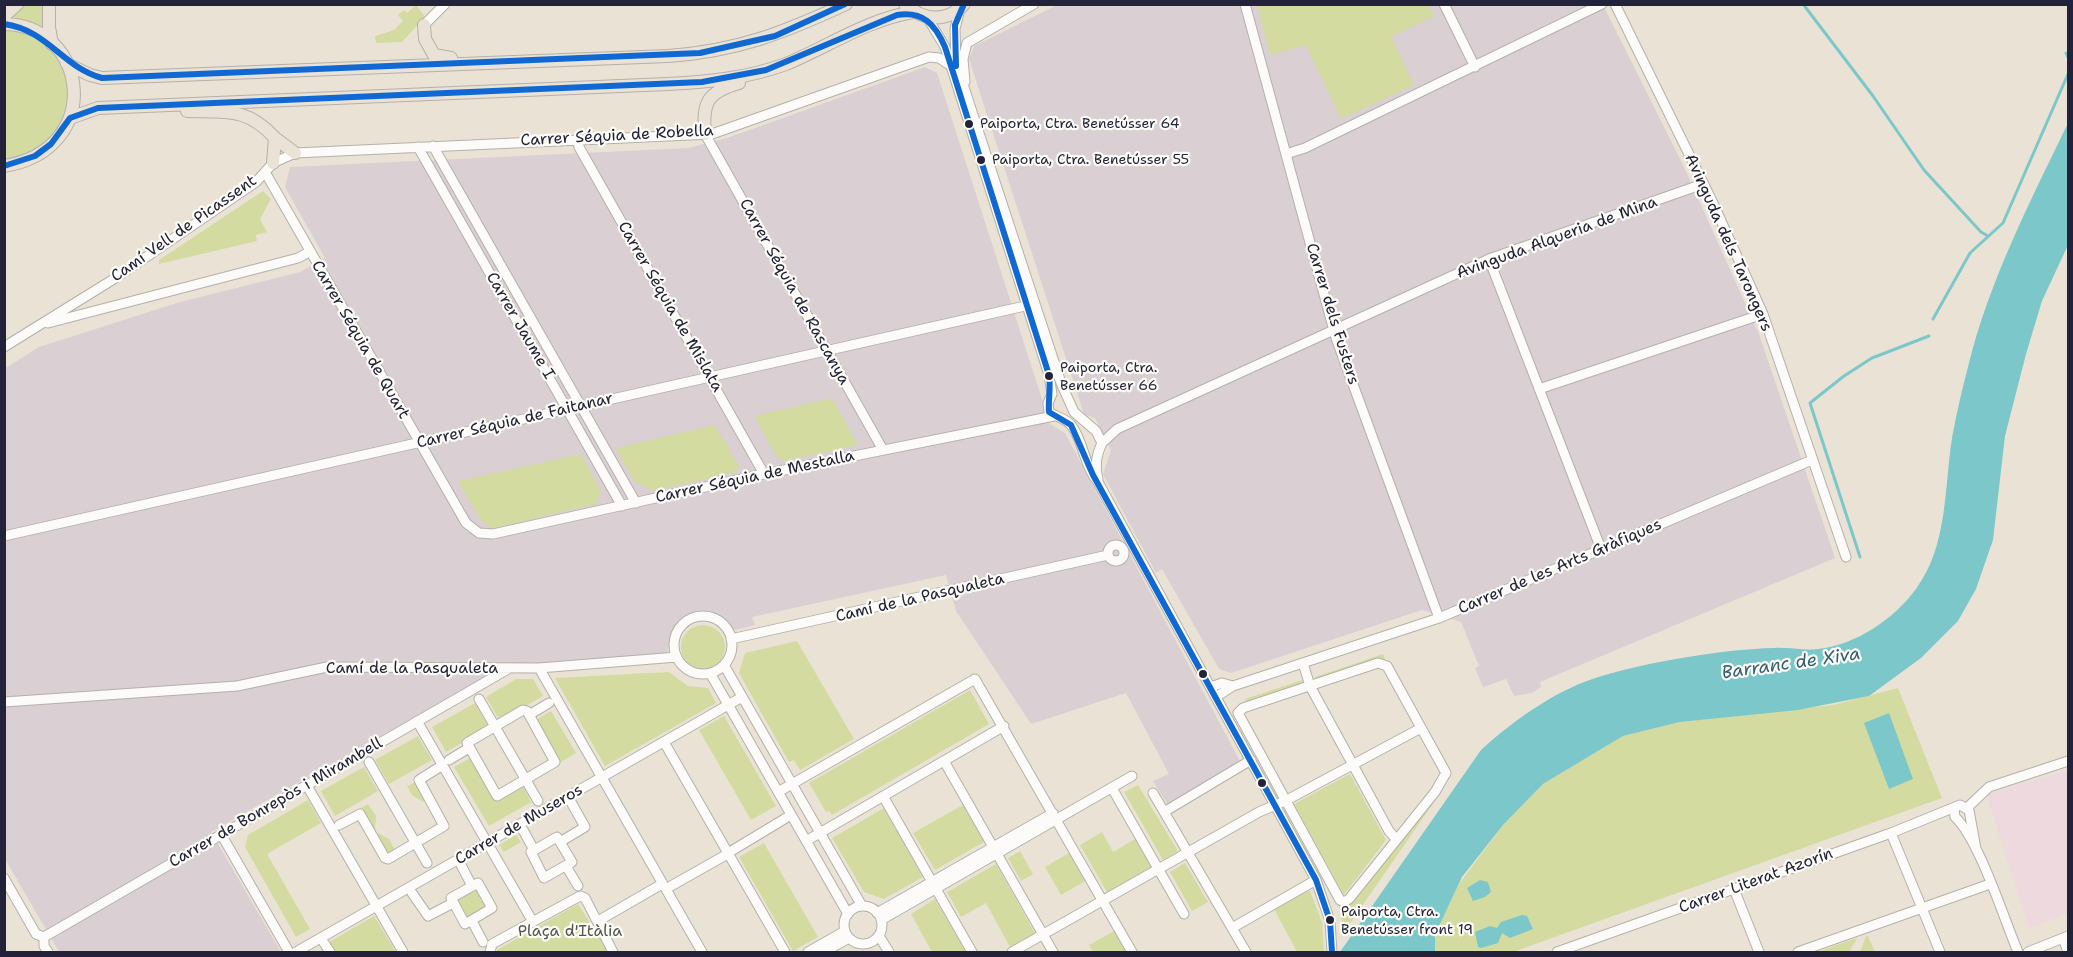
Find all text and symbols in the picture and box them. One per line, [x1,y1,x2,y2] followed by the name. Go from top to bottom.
[980,116,1180,132] place label: Paiporta, Ctra. Benetússer 64
[963,118,975,130] marker: Paiporta, Ctra. Benetússer 64
[520,121,714,151] street label: Carrer Séquia de Robella
[1680,151,1776,335] street label: Avinguda dels Tarongers
[992,152,1189,168] place label: Paiporta, Ctra. Benetússer 55
[975,154,987,166] marker: Paiporta, Ctra. Benetússer 55
[108,171,260,287] street label: Camí Vell de Picassent
[1454,193,1660,283] street label: Avinguda Alqueria de Mina
[735,196,853,388] street label: Carrer Séquia de Rascanya
[613,218,727,396] street label: Carrer Séquia de Mislata
[1301,241,1363,387] street label: Carrer dels Fusters
[307,257,413,423] street label: Carrer Séquia de Quart
[482,269,558,383] street label: Carrer Jaume I
[1060,360,1158,392] place label: Paiporta, Ctra. Benetússer 66
[1043,370,1055,382] marker: Paiporta, Ctra. Benetússer 66
[415,389,615,453] street label: Carrer Séquia de Faitanar
[654,447,856,507] street label: Carrer Séquia de Mestalla
[1455,515,1665,619] street label: Carrer de les Arts Gràfiques
[834,569,1006,627] street label: Camí de la Pasqualeta
[1720,644,1862,684] water label: Barranc de Xiva
[326,659,498,679] street label: Camí de la Pasqualeta
[1197,668,1209,680] unlabelled marker
[166,734,386,872] street label: Carrer de Bonrepòs i Mirambell
[1256,777,1268,789] unlabelled marker
[452,781,586,869] street label: Carrer de Museros
[1676,844,1836,918] street label: Carrer Literat Azorín
[1341,904,1473,936] place label: Paiporta, Ctra. Benetússer front 19
[1324,914,1336,926] marker: Paiporta, Ctra. Benetússer front 19
[518,922,622,942] park label: Plaça d'Itàlia

